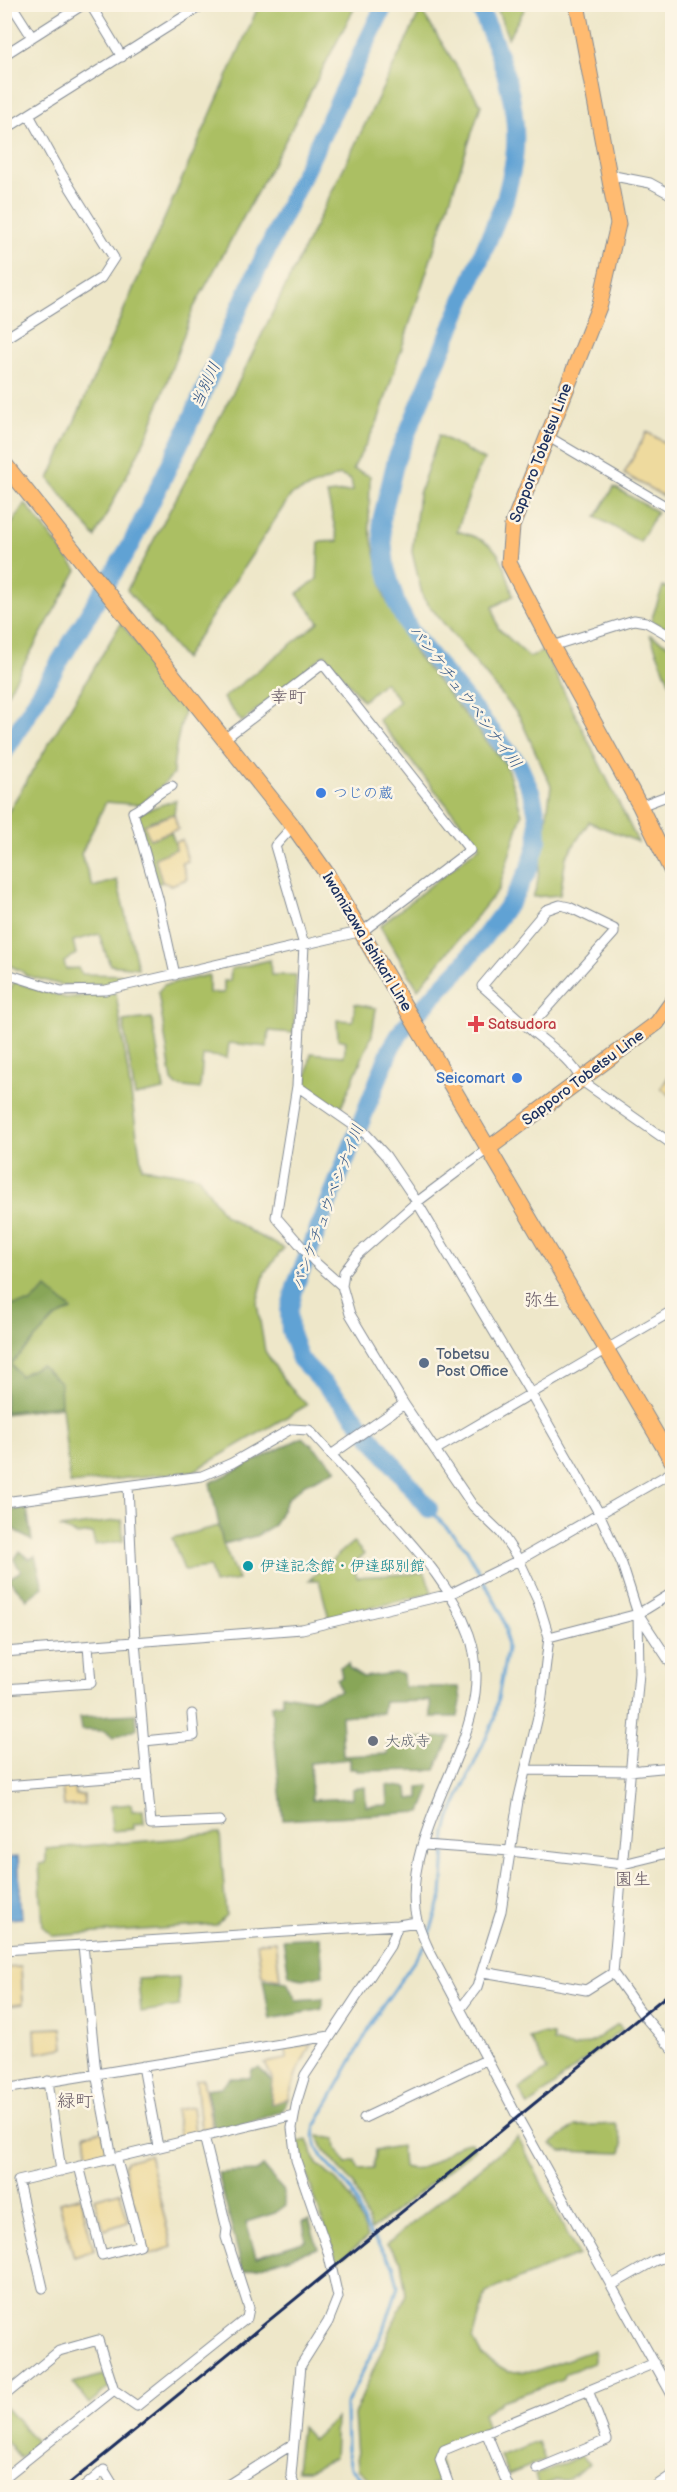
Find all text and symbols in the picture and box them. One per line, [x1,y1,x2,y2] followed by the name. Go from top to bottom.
[187,359,225,411] water label: 当別川
[506,381,576,525] street label: Sapporo Tobetsu Line
[405,622,525,772] water label: パンケチュウベシナイ川
[270,687,306,708] district label: 幸町
[333,784,393,803] place label: つじの蔵
[314,786,328,800] marker: つじの蔵
[318,869,416,1015] street label: Iwamizawa Ishikari Line
[488,1015,557,1034] place label: Satsudora
[469,1017,483,1031] marker: Satsudora
[518,1026,648,1130] street label: Sapporo Tobetsu Line
[436,1069,505,1088] place label: Seicomart
[510,1071,524,1085] marker: Seicomart
[288,1122,368,1292] water label: パンケチュウベシナイ川
[524,1290,560,1311] district label: 弥生
[436,1345,509,1381] place label: Tobetsu Post Office
[417,1356,431,1370] marker: Tobetsu Post Office
[260,1557,425,1576] place label: 伊達記念館・伊達邸別館
[241,1559,255,1573] marker: 伊達記念館・伊達邸別館
[385,1732,430,1751] place label: 大成寺
[366,1734,380,1748] marker: 大成寺
[615,1869,651,1890] district label: 園生
[57,2091,93,2112] district label: 緑町

